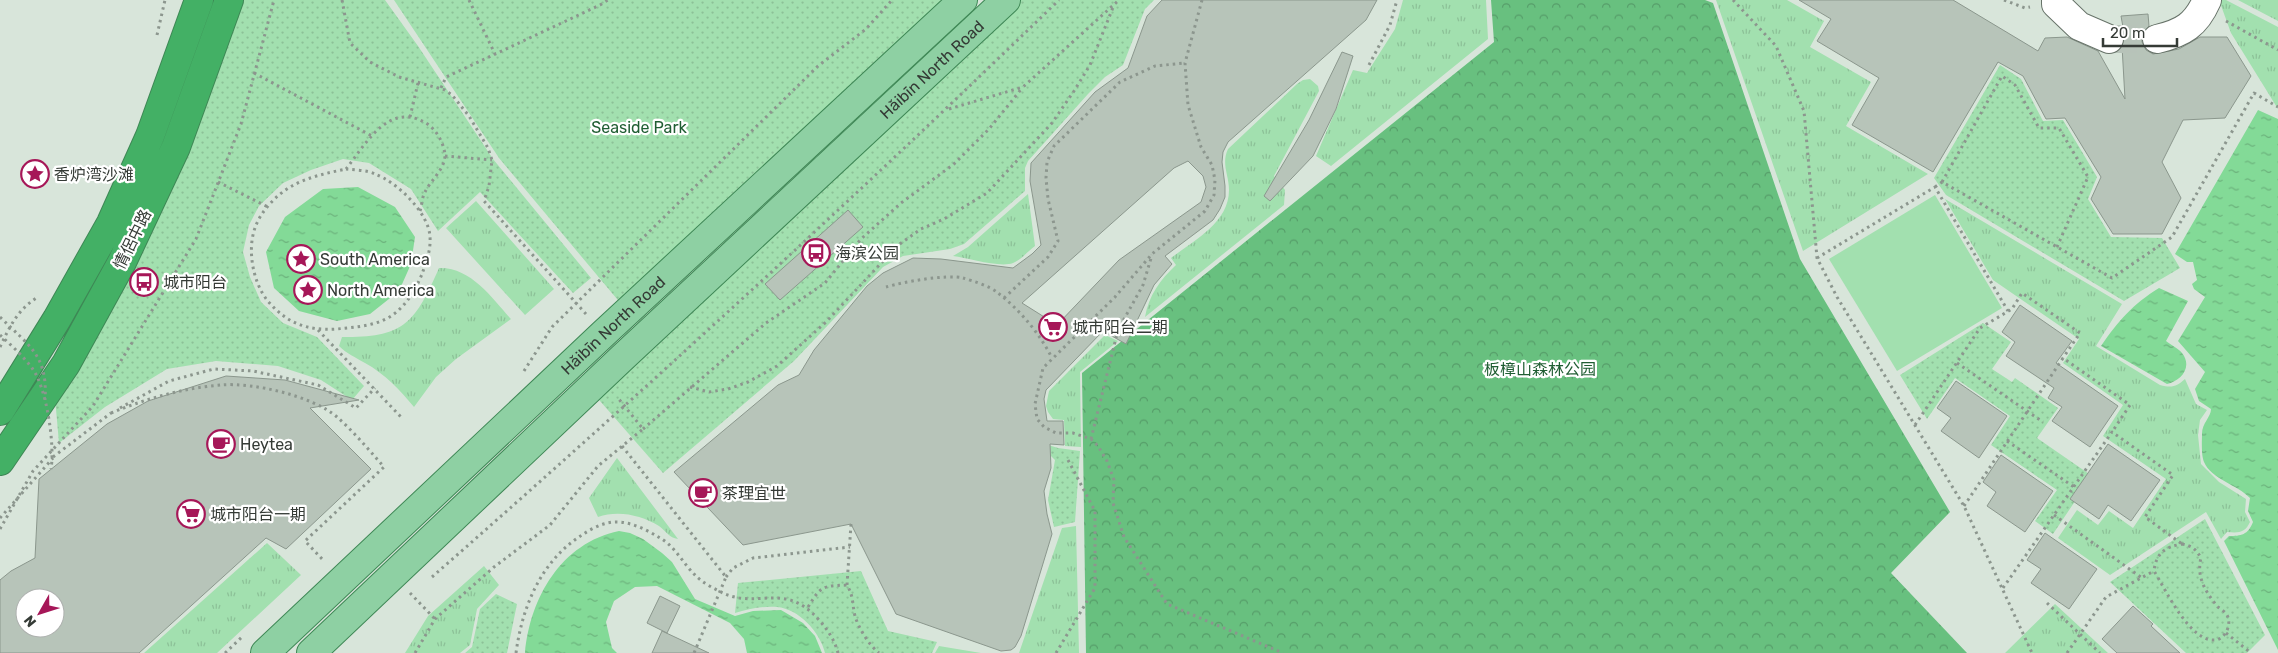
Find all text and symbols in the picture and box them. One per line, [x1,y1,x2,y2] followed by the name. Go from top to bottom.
[2103,15,2177,47] scale bar
[876,17,988,123] street label: Hǎibīn North Road
[2110,24,2145,42] text: 20 m
[591,118,687,137] park label: Seaside Park
[20,159,50,189] place icon: 香炉湾沙滩
[54,165,134,184] place label: 香炉湾沙滩
[110,206,155,272] street label: 情侶中路
[801,238,831,268] bus stop icon: 海滨公园
[286,244,316,274] place icon: South America
[835,244,899,263] place label: 海滨公园
[320,250,430,269] place label: South America
[129,267,159,297] bus stop icon: 城市阳台
[557,272,669,379] street label: Hǎibīn North Road
[163,273,227,292] place label: 城市阳台
[293,275,323,305] place icon: North America
[327,281,434,300] place label: North America
[1038,312,1068,342] supermarket icon: 城市阳台二期
[1072,318,1168,337] place label: 城市阳台二期
[1484,360,1596,379] park label: 板樟山森林公园
[206,429,236,459] cafe icon: Heytea
[240,435,293,454] place label: Heytea
[688,478,718,508] cafe icon: 茶理宜世
[722,484,786,503] place label: 茶理宜世
[176,499,206,529] supermarket icon: 城市阳台一期
[210,505,306,524] place label: 城市阳台一期
[15,588,65,638] north arrow
[21,612,40,630] text: N

